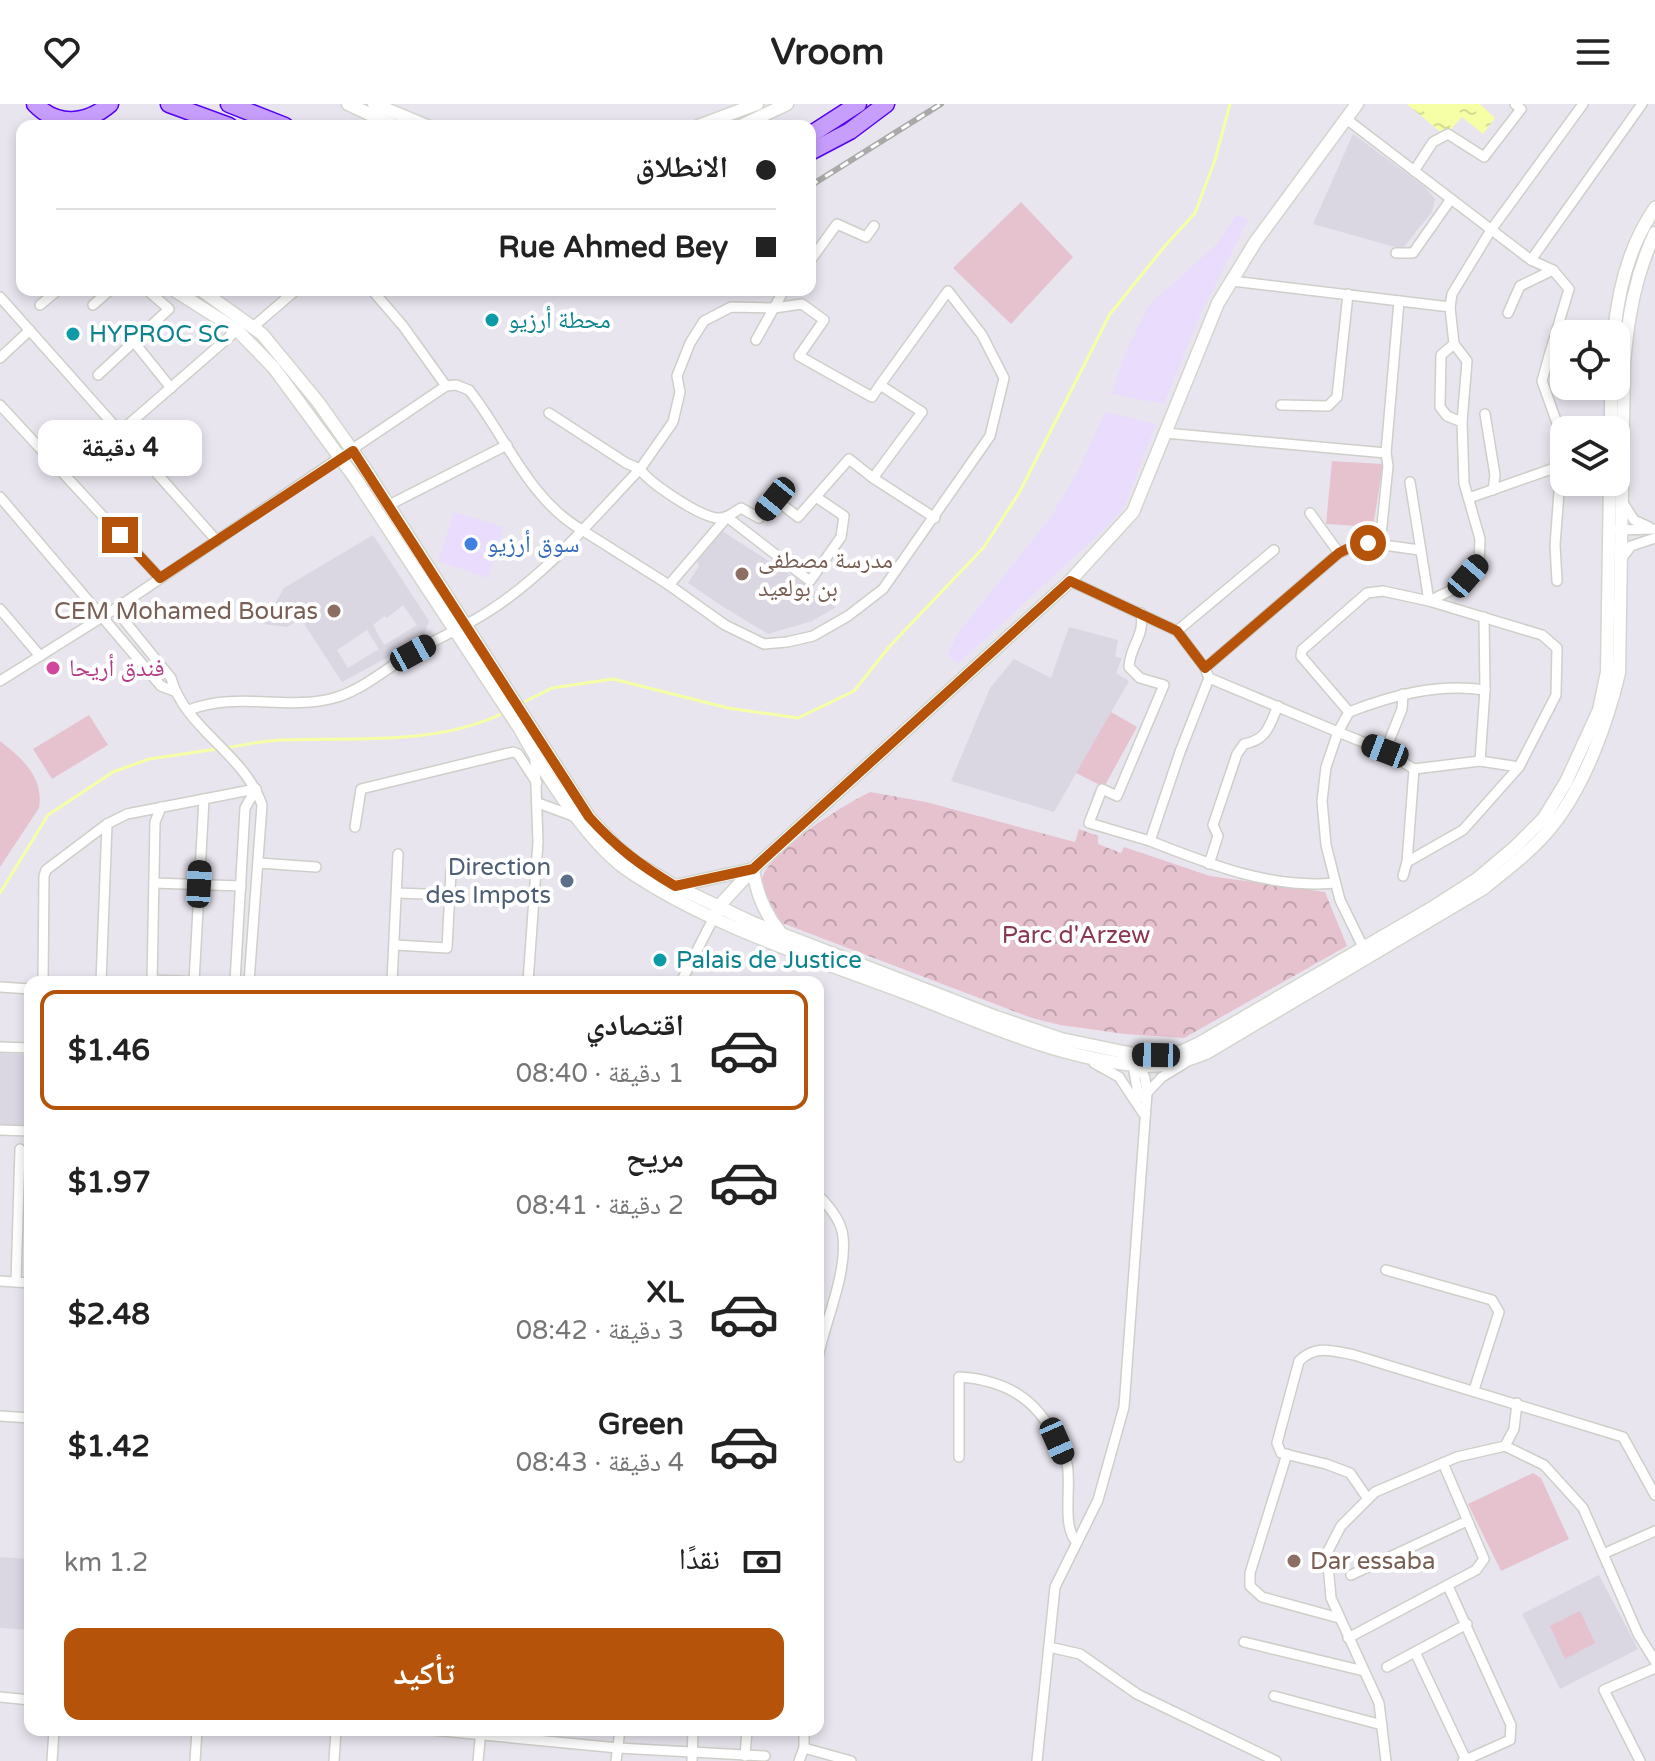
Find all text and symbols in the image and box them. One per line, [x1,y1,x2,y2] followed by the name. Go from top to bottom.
[40,30,84,74] icon: heart
[1571,30,1615,74] icon: menu
[771,31,884,74] text: Vroom
[635,149,728,186] text: الانطلاق
[498,229,728,266] text: Rue Ahmed Bey
[508,306,611,335] place label: محطة أرزيو
[483,311,501,329] marker: محطة أرزيو
[89,320,230,349] place label: HYPROC SC
[1550,320,1630,496] map controls
[1550,320,1630,400] button: locate
[64,325,82,343] marker: HYPROC SC
[1550,416,1630,496] button: layers
[38,419,202,475] callout: 4 دقيقة
[81,432,159,463] text: 4 دقيقة
[751,473,799,525] car
[102,517,138,553] route end
[1350,525,1386,561] route start
[487,530,580,559] place label: سوق أرزيو
[462,535,480,553] marker: سوق أرزيو
[758,546,893,603] place label: مدرسة مصطفى بن بولعيد
[1443,550,1493,602] car
[733,565,751,583] marker: مدرسة مصطفى بن بولعيد
[54,597,318,626] place label: CEM Mohamed Bouras
[325,602,343,620] marker: CEM Mohamed Bouras
[386,631,440,675] car
[69,654,165,683] place label: فندق أريحا
[44,659,62,677] marker: فندق أريحا
[1358,731,1412,771] car
[426,853,551,910] place label: Direction des Impots
[186,859,212,909] car
[558,872,576,890] marker: Direction des Impots
[1002,921,1150,950] park label: Parc d'Arzew
[676,946,862,975] place label: Palais de Justice
[651,951,669,969] marker: Palais de Justice
[586,1007,684,1044] text: اقتصادي
[708,1014,780,1086] icon: car
[68,1032,150,1069] text: $1.46
[1132,1043,1180,1067] car
[516,1058,684,1089] text: 1 دقيقة · 08:40
[626,1139,684,1176] text: مريح
[708,1146,780,1218] icon: car
[68,1164,151,1201] text: $1.97
[516,1190,684,1221] text: 2 دقيقة · 08:41
[647,1274,684,1311] text: XL
[708,1278,780,1350] icon: car
[68,1296,150,1333] text: $2.48
[516,1315,684,1346] text: 3 دقيقة · 08:42
[598,1406,684,1443] text: Green
[708,1410,780,1482] icon: car
[1036,1414,1078,1468] car
[68,1428,150,1465] text: $1.42
[516,1447,684,1478] text: 4 دقيقة · 08:43
[740,1540,784,1584] icon: cash
[679,1541,720,1578] text: نقدًا
[64,1547,148,1578] text: 1.2 km
[1310,1547,1435,1576] place label: Dar essaba
[1285,1552,1303,1570] marker: Dar essaba
[64,1628,784,1720] button: تأكيد

